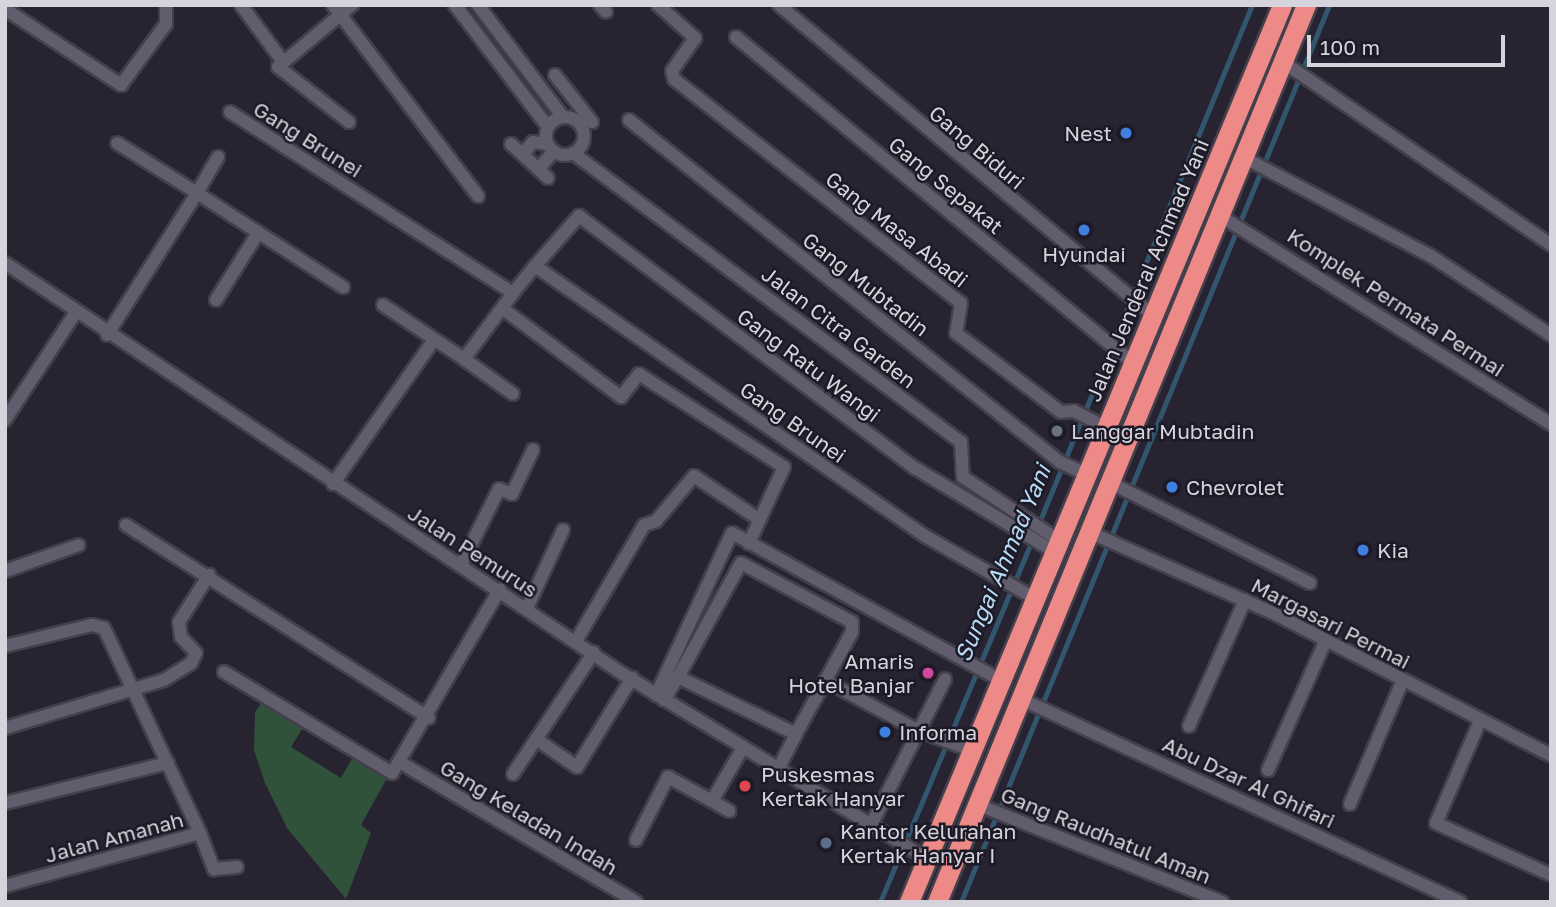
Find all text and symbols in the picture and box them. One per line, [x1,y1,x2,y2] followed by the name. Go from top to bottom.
[1311,21,1509,65] scale bar
[1320,34,1380,60] text: 100 m
[249,96,367,182] street label: Gang Brunei
[924,100,1030,194] street label: Gang Biduri
[1064,120,1112,146] place label: Nest
[1118,125,1134,141] marker: Nest
[884,131,1008,239] street label: Gang Sepakat
[1080,135,1214,405] street label: Jalan Jenderal Achmad Yani
[821,166,973,292] street label: Gang Masa Abadi
[1076,222,1092,238] marker: Hyundai
[1283,222,1509,382] street label: Komplek Permata Permai
[798,227,934,341] street label: Gang Mubtadin
[1042,241,1126,267] place label: Hyundai
[757,261,921,393] street label: Jalan Citra Garden
[733,303,885,427] street label: Gang Ratu Wangi
[735,376,851,468] street label: Gang Brunei
[1071,418,1254,444] place label: Langgar Mubtadin
[1049,423,1065,439] marker: Langgar Mubtadin
[948,461,1056,665] water label: Sungai Ahmad Yani
[1186,474,1284,500] place label: Chevrolet
[1164,479,1180,495] marker: Chevrolet
[404,500,542,602] street label: Jalan Pemurus
[1377,537,1409,563] place label: Kia
[1355,542,1371,558] marker: Kia
[1247,572,1415,674] street label: Margasari Permai
[788,648,914,698] place label: Amaris Hotel Banjar
[920,665,936,681] marker: Amaris Hotel Banjar
[899,719,977,745] place label: Informa
[877,724,893,740] marker: Informa
[1159,731,1339,833] street label: Abu Dzar Al Ghifari
[436,754,622,880] street label: Gang Keladan Indah
[761,761,905,811] place label: Puskesmas Kertak Hanyar
[735,776,755,796] marker: Puskesmas Kertak Hanyar
[997,781,1215,889] street label: Gang Raudhatul Aman
[42,806,186,868] street label: Jalan Amanah
[840,818,1017,868] place label: Kantor Kelurahan Kertak Hanyar I
[818,835,834,851] marker: Kantor Kelurahan Kertak Hanyar I

